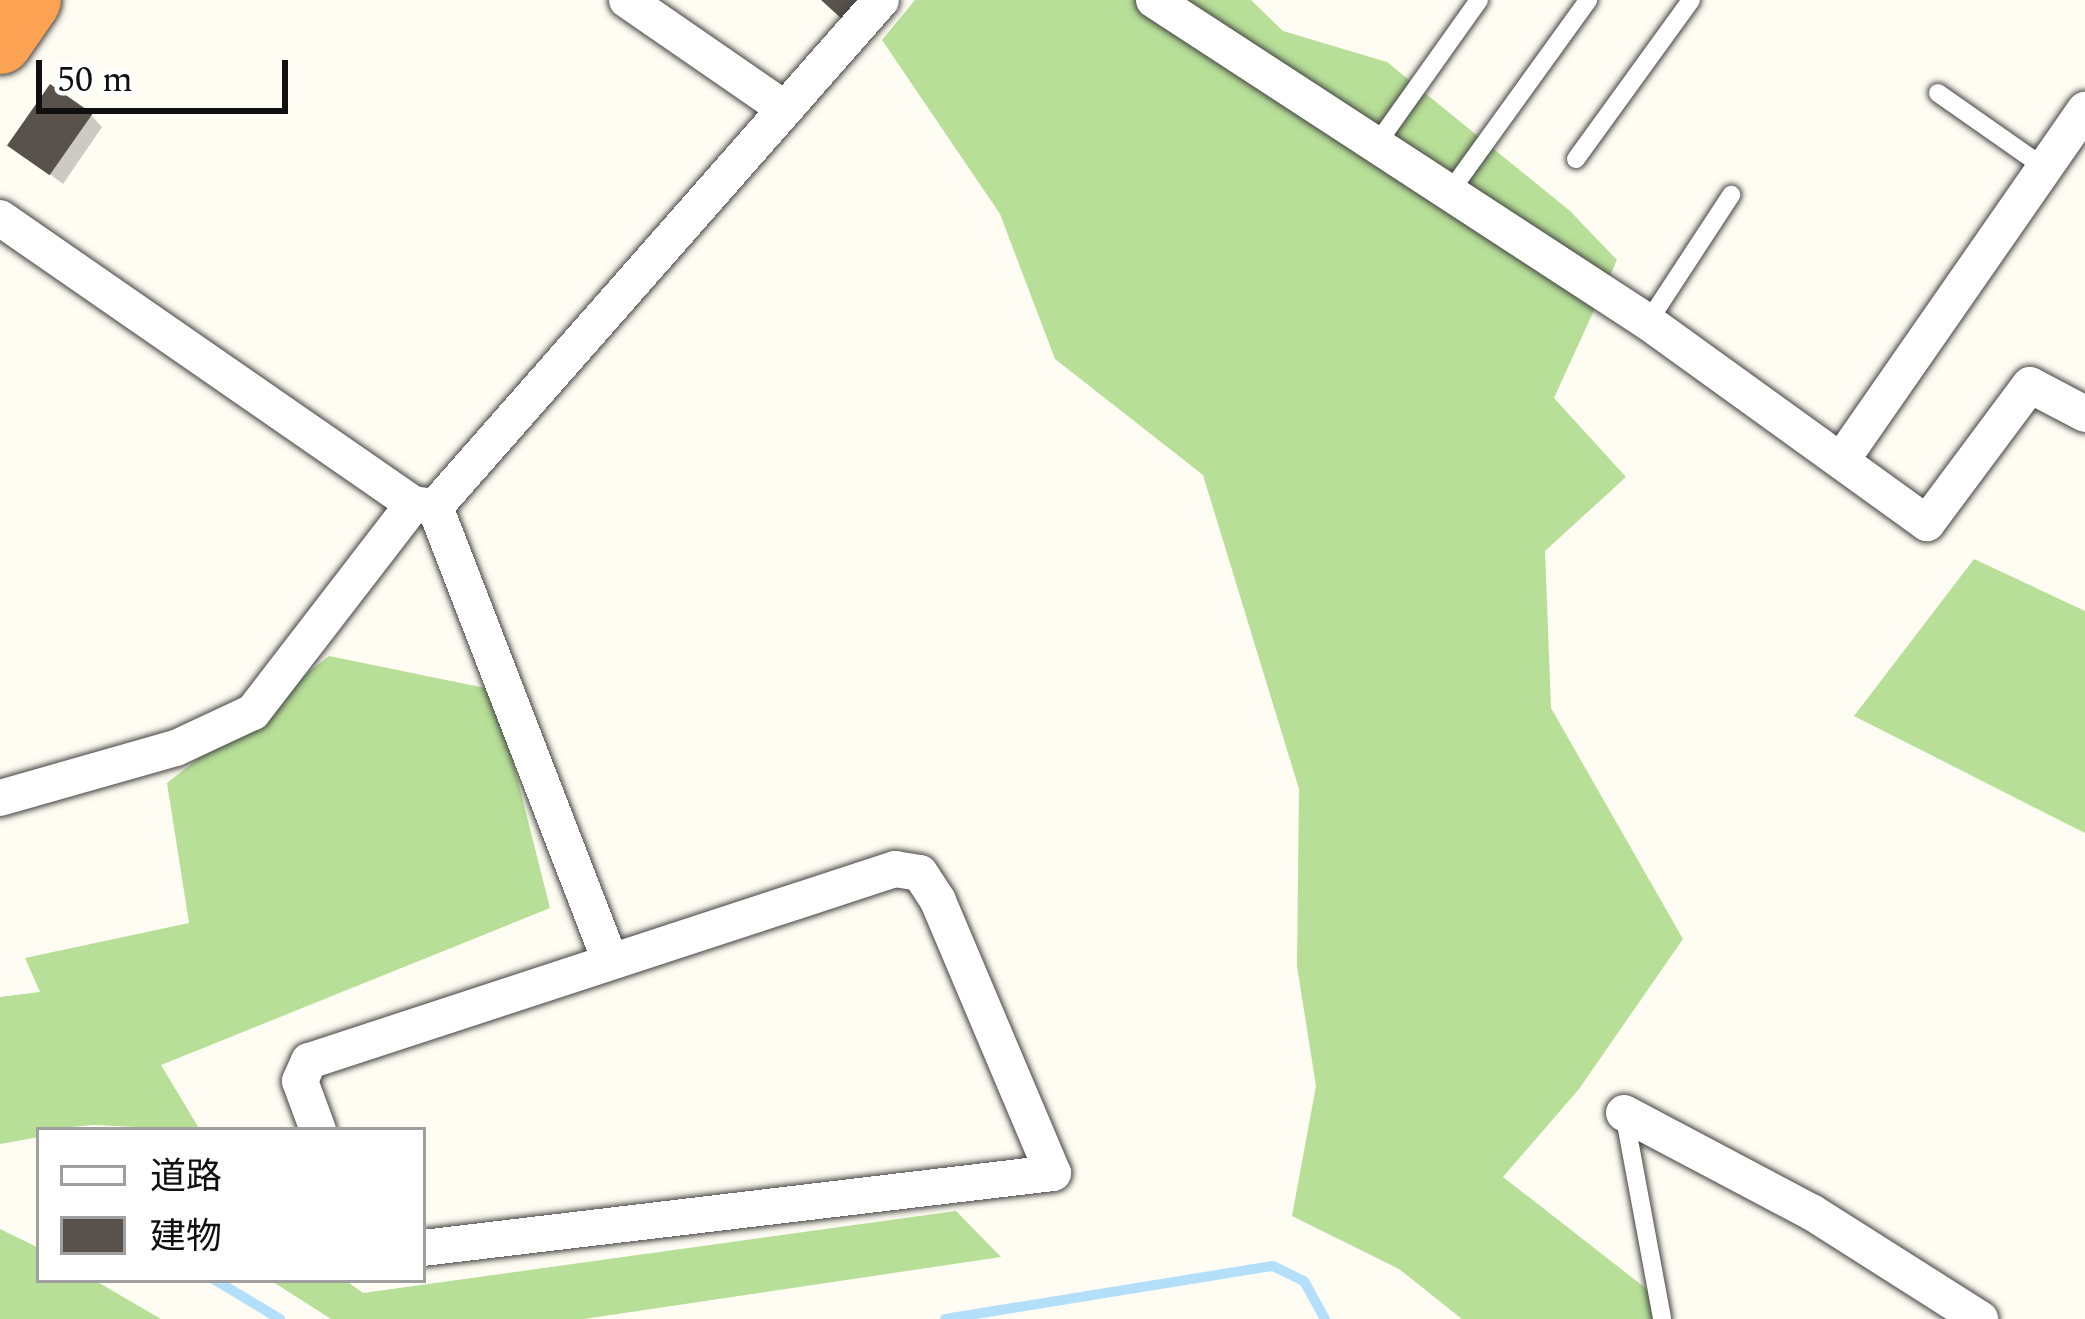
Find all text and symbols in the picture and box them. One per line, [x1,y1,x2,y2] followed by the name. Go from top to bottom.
[42,36,294,110] scale bar
[57,53,133,108] text: 50 m
[36,1127,426,1283] legend
[150,1150,222,1205] text: 道路
[150,1210,222,1265] text: 建物

